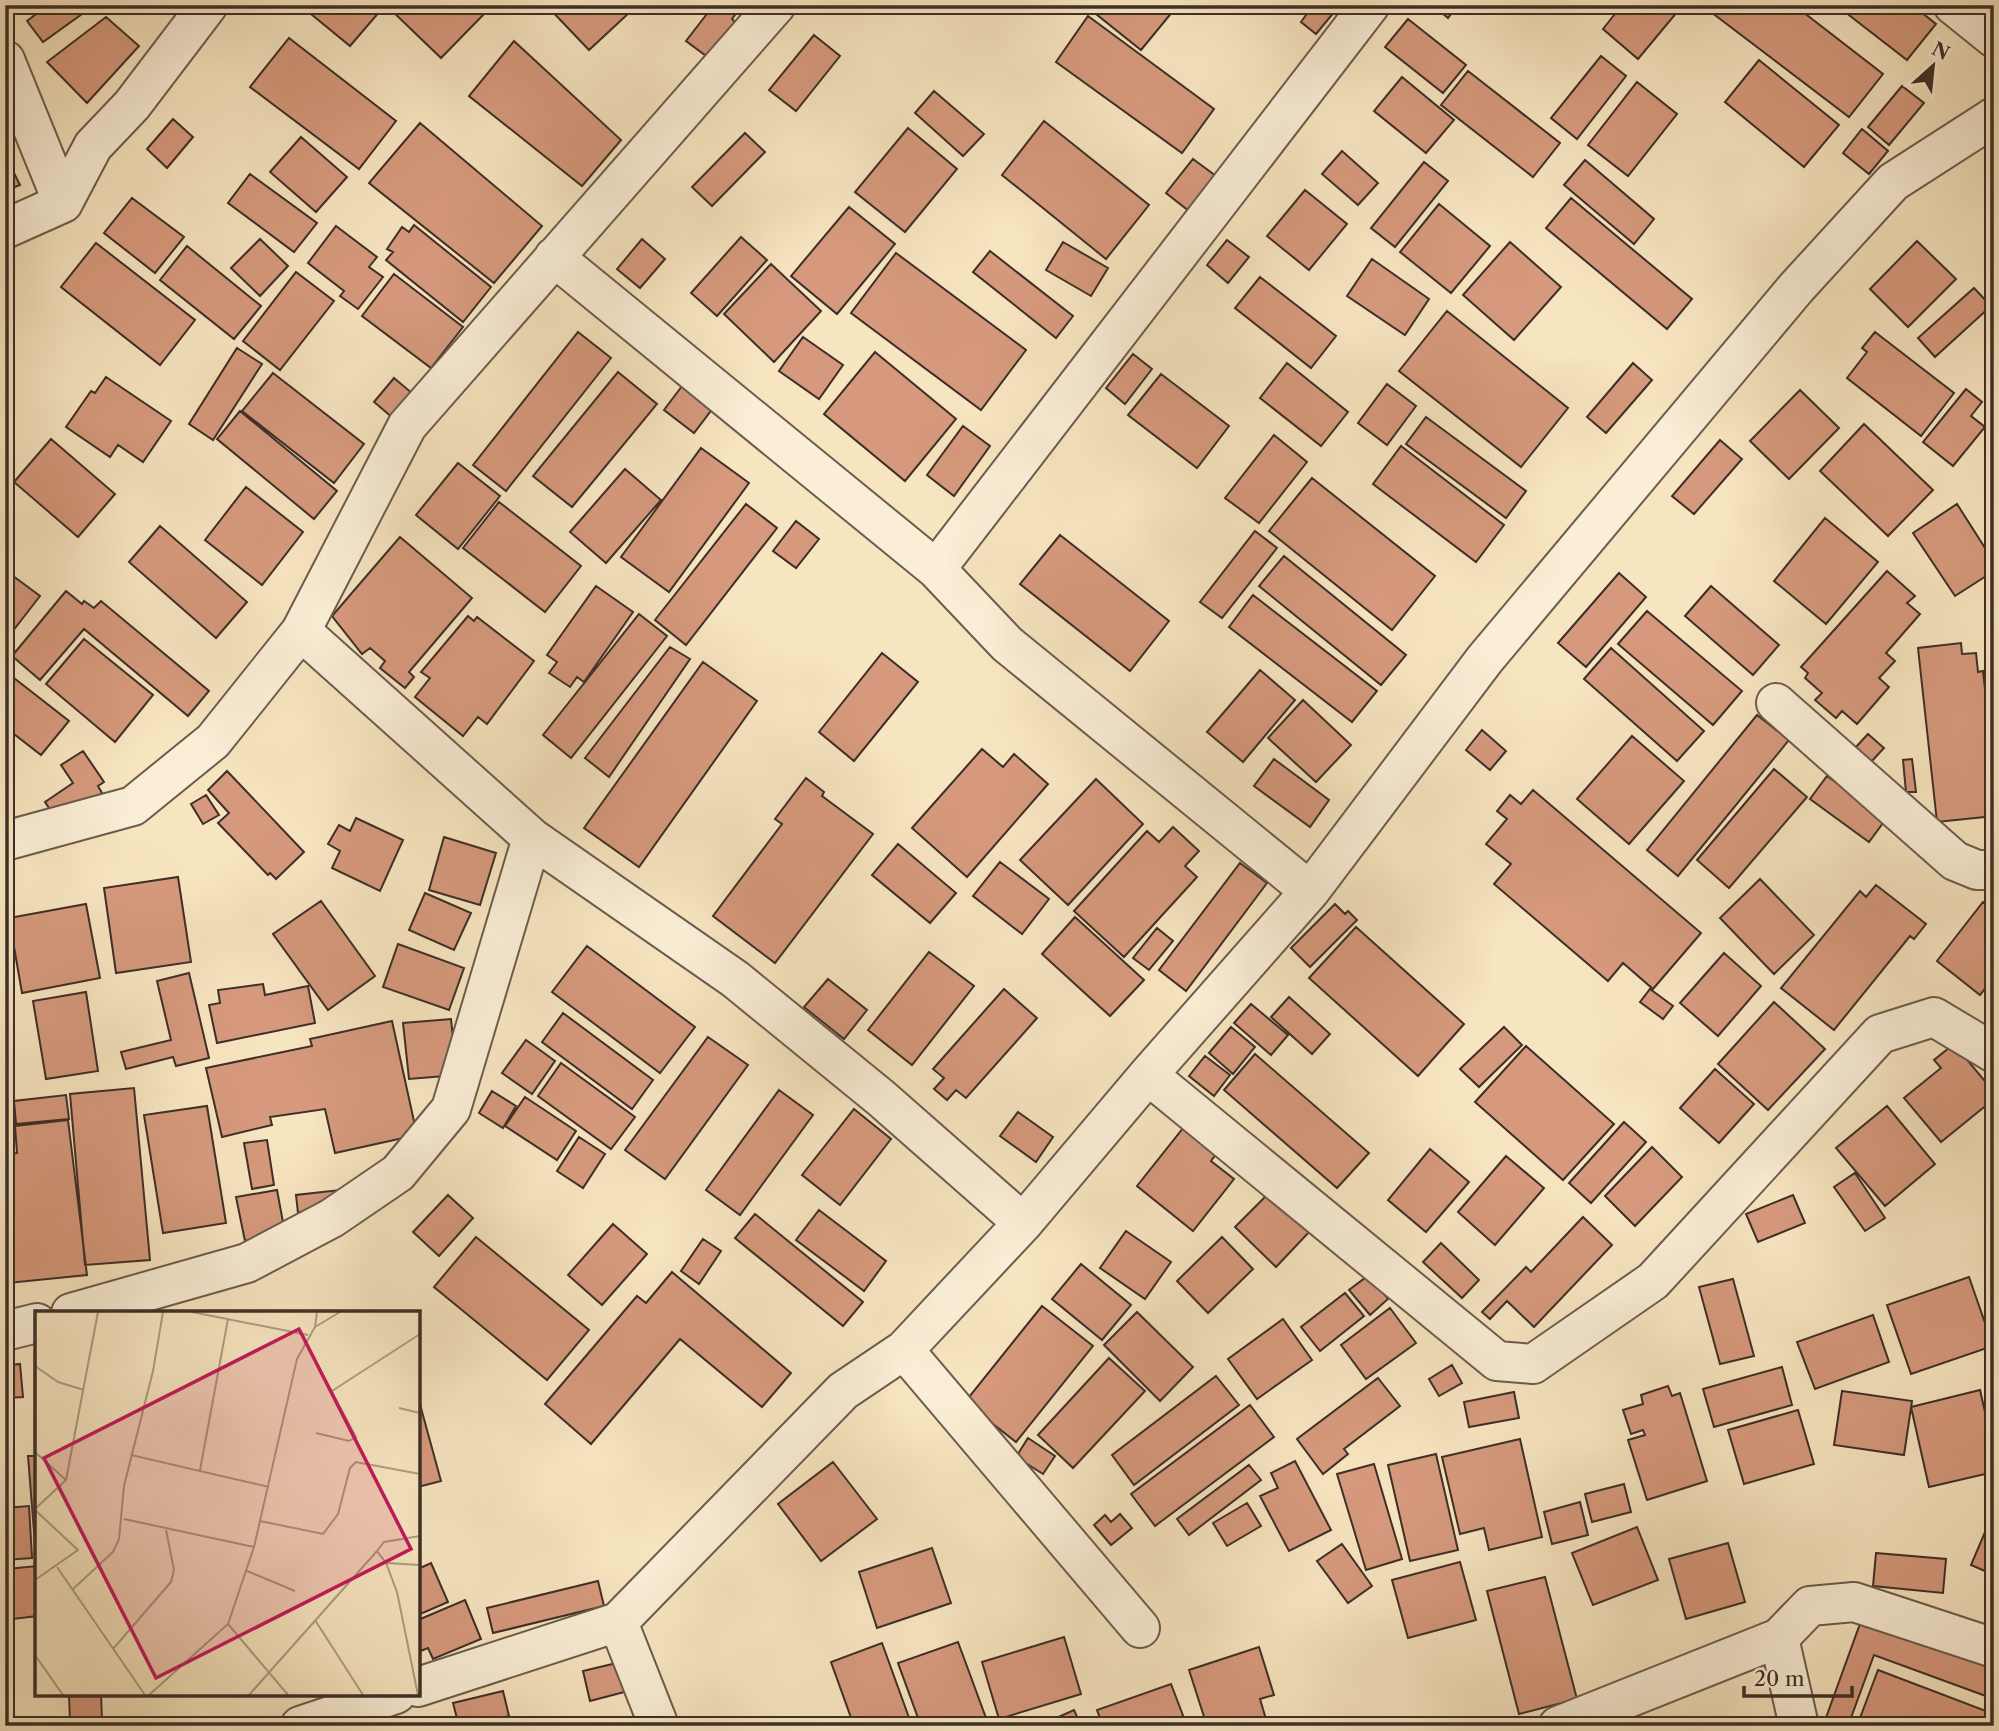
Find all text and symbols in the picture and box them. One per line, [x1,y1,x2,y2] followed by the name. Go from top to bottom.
[1898,32,1968,102] north arrow
[1928,37,1953,65] text: N
[35,1311,420,1696] inset map
[1744,1654,1852,1698] scale bar
[1754,1666,1805,1691] text: 20 m

